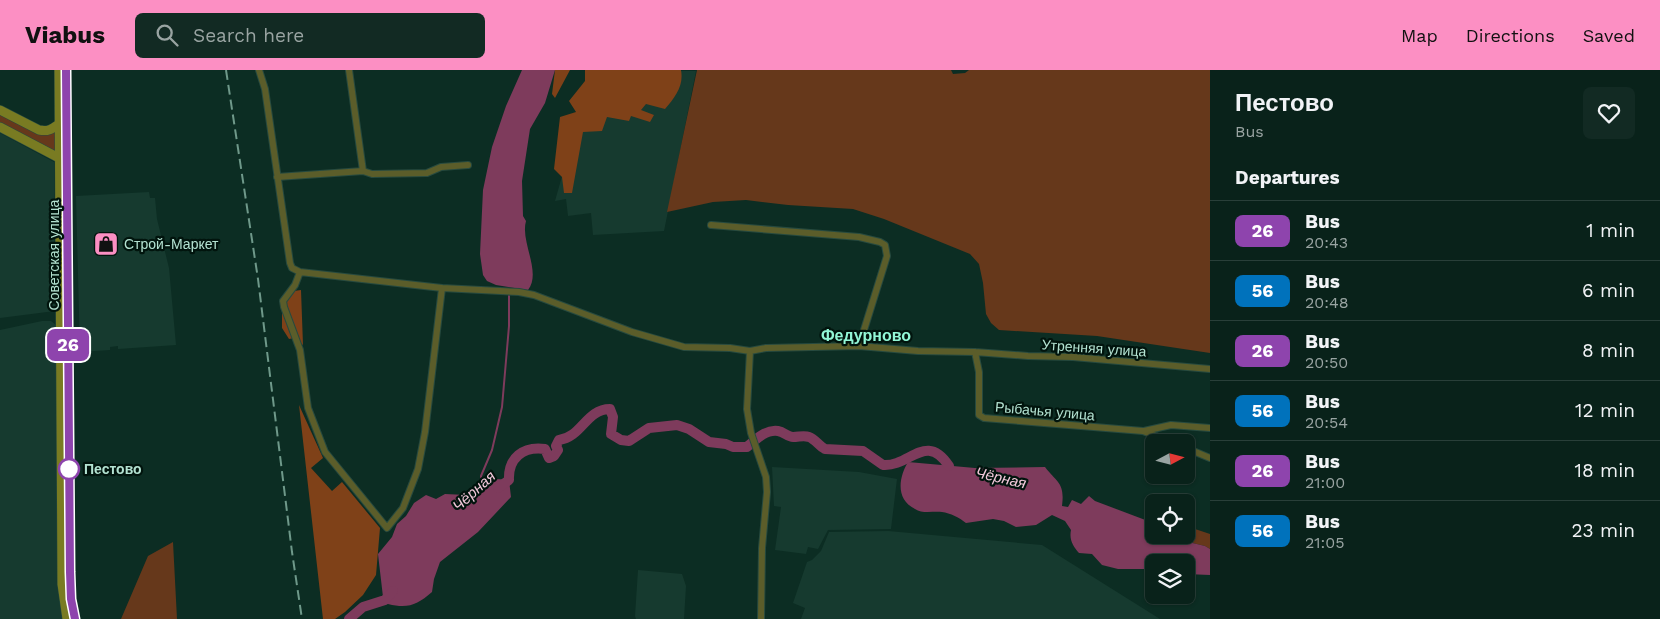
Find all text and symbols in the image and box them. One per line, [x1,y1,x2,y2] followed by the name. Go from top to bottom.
[135,13,485,58] search box
[25,21,105,49] text: Viabus
[153,21,181,49] icon: search
[193,24,304,47] text: Search here
[1401,25,1438,46] text: Map
[1466,25,1555,46] text: Directions
[1583,25,1635,46] text: Saved
[1583,87,1635,139] button: heart
[1235,89,1334,117] text: Пестово
[1235,122,1264,141] text: Bus
[1235,166,1340,189] text: Departures
[46,199,62,310] street label: Советская улица
[1305,210,1340,233] text: Bus
[1586,219,1635,242] text: 1 min
[1252,220,1273,241] text: 26
[93,231,119,257] shop icon: Строй-Маркет
[1305,233,1348,252] text: 20:43
[124,236,219,252] place label: Строй-Маркет
[1305,270,1340,293] text: Bus
[1582,279,1635,302] text: 6 min
[1252,280,1273,301] text: 56
[1305,293,1349,312] text: 20:48
[821,326,911,345] district label: Федурново
[46,329,90,361] line badge: 26
[1305,330,1340,353] text: Bus
[57,334,79,355] text: 26
[1041,336,1147,360] street label: Утренняя улица
[1582,339,1635,362] text: 8 min
[1252,340,1273,361] text: 26
[1305,353,1348,372] text: 20:50
[1305,390,1340,413] text: Bus
[994,399,1096,423] street label: Рыбачья улица
[1575,399,1635,422] text: 12 min
[1252,400,1273,421] text: 56
[1305,413,1348,432] text: 20:54
[1145,434,1195,484] north arrow
[1145,434,1195,604] map controls
[1305,450,1340,473] text: Bus
[58,458,80,480] marker: Пестово
[1574,459,1635,482] text: 18 min
[1252,460,1273,481] text: 26
[84,461,142,477] place label: Пестово
[974,463,1028,493] water label: Чёрная
[449,467,499,515] water label: Чёрная
[1305,473,1345,492] text: 21:00
[1145,494,1195,544] button: locate
[1305,510,1340,533] text: Bus
[1571,519,1635,542] text: 23 min
[1252,520,1273,541] text: 56
[1305,533,1345,552] text: 21:05
[1145,554,1195,604] button: layers

